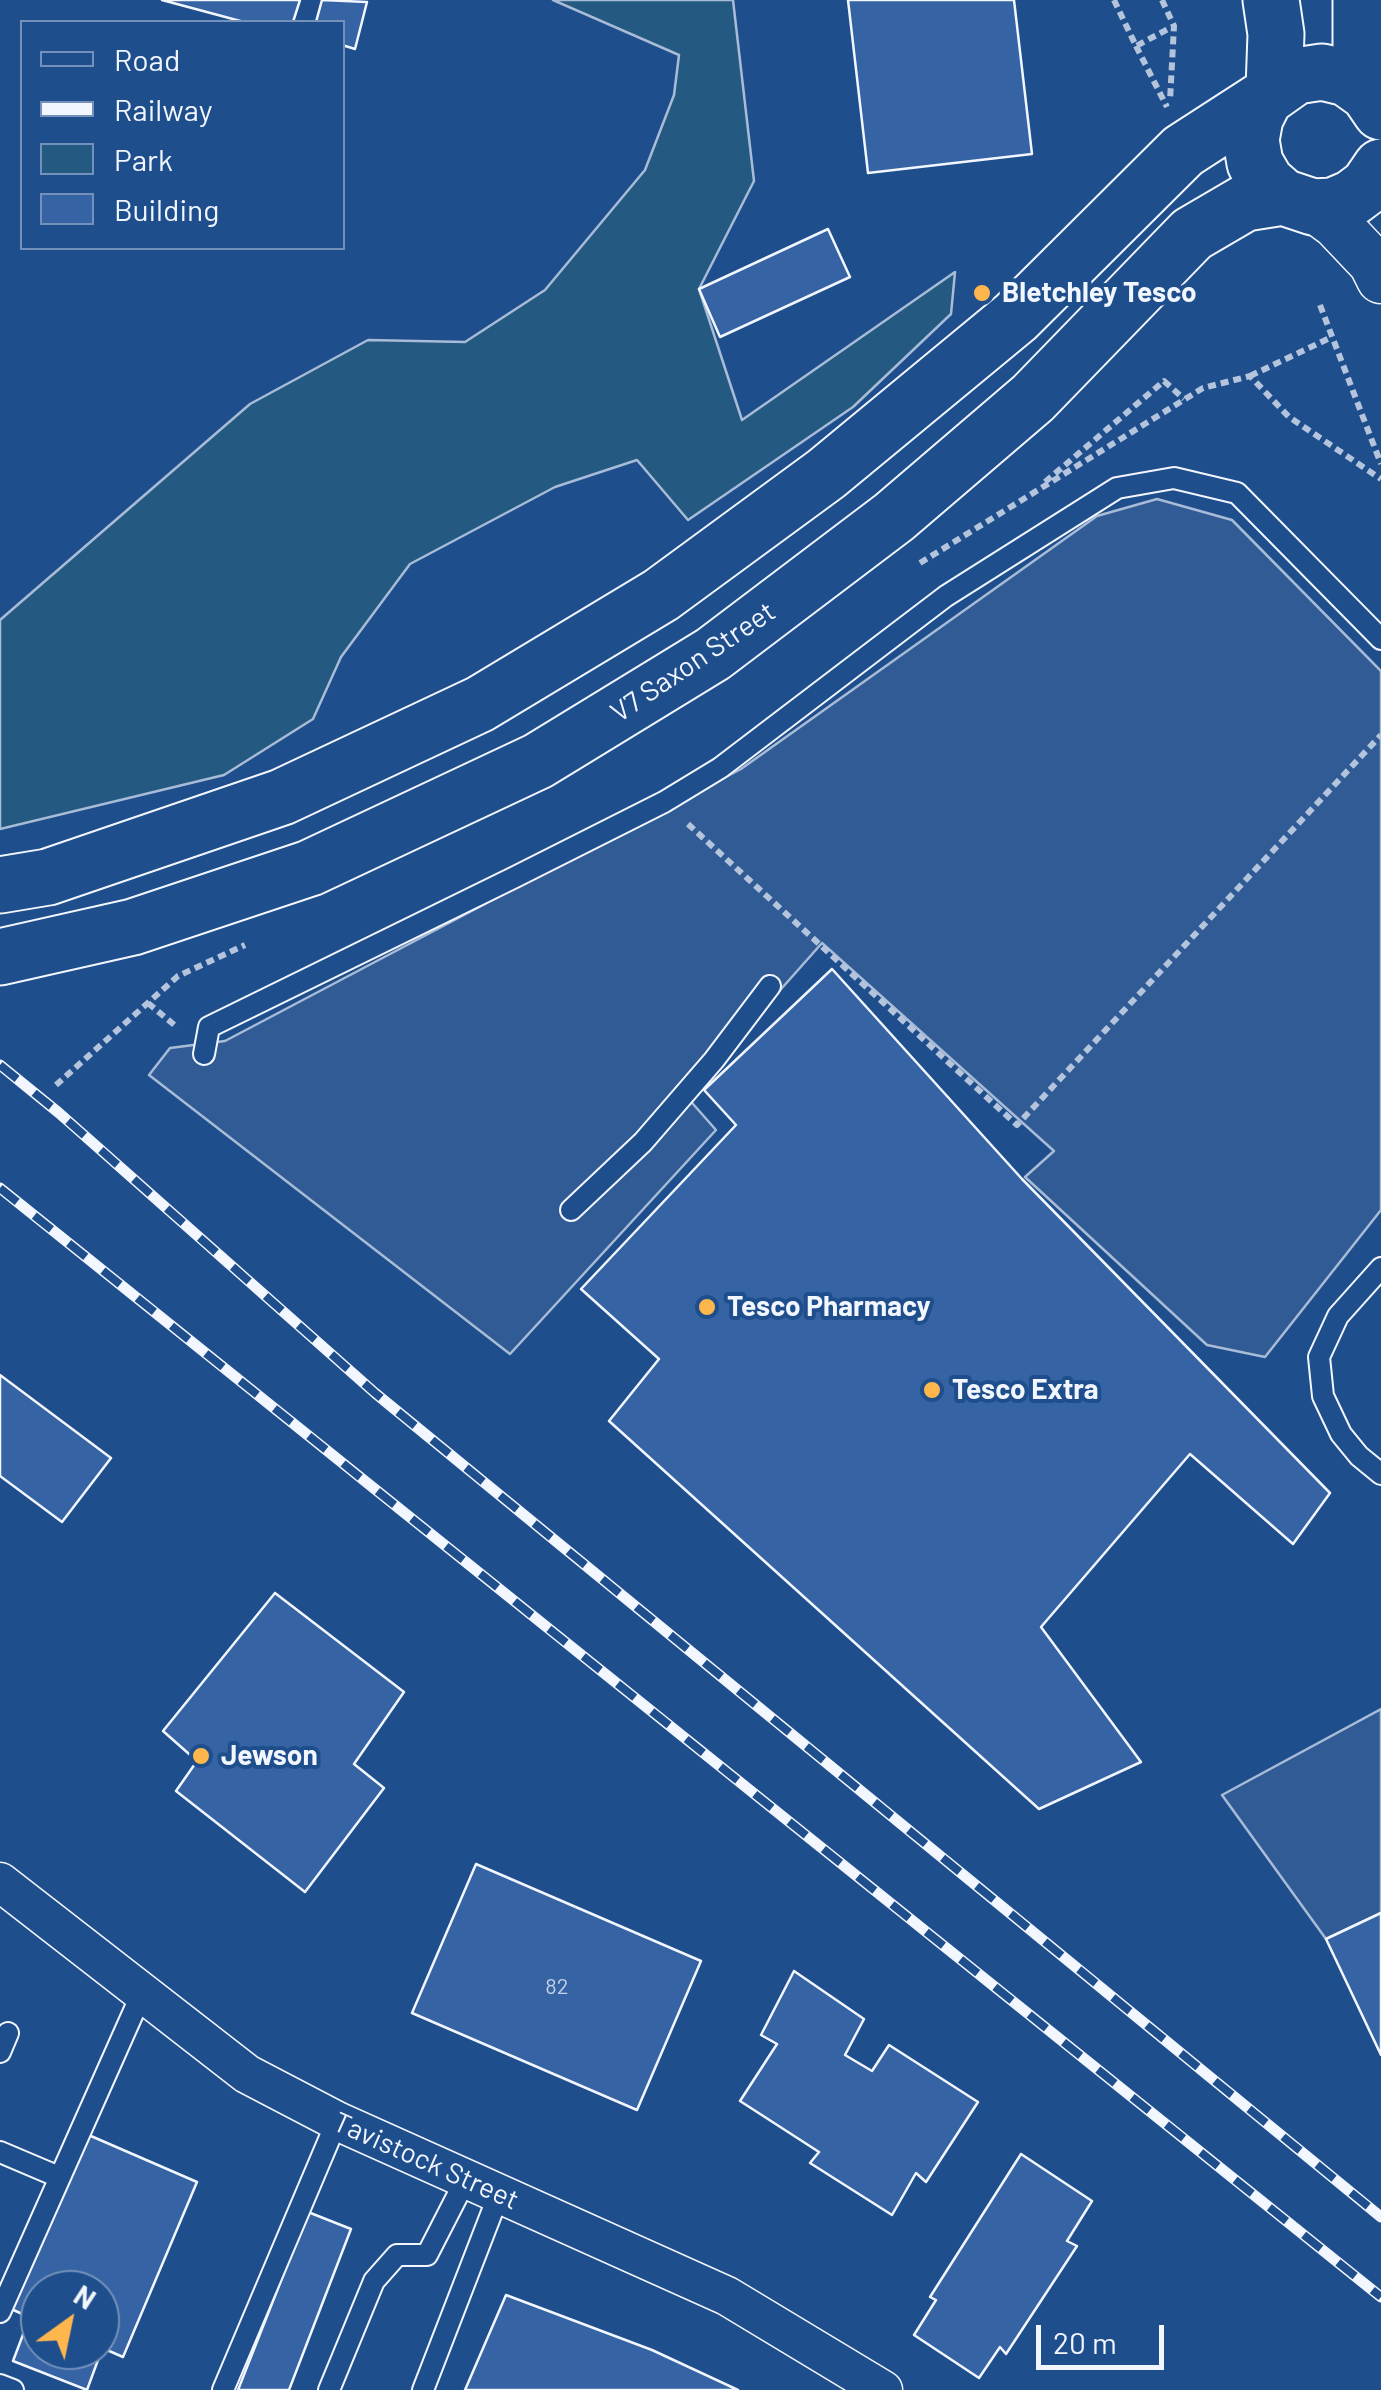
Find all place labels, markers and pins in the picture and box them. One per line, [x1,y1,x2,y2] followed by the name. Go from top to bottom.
[1002,276,1197,310] place label: Bletchley Tesco
[971,282,993,304] marker: Bletchley Tesco
[727,1290,931,1324] place label: Tesco Pharmacy
[696,1296,718,1318] marker: Tesco Pharmacy
[952,1373,1099,1407] place label: Tesco Extra
[921,1379,943,1401] marker: Tesco Extra
[221,1739,318,1773] place label: Jewson
[190,1745,212,1767] marker: Jewson

